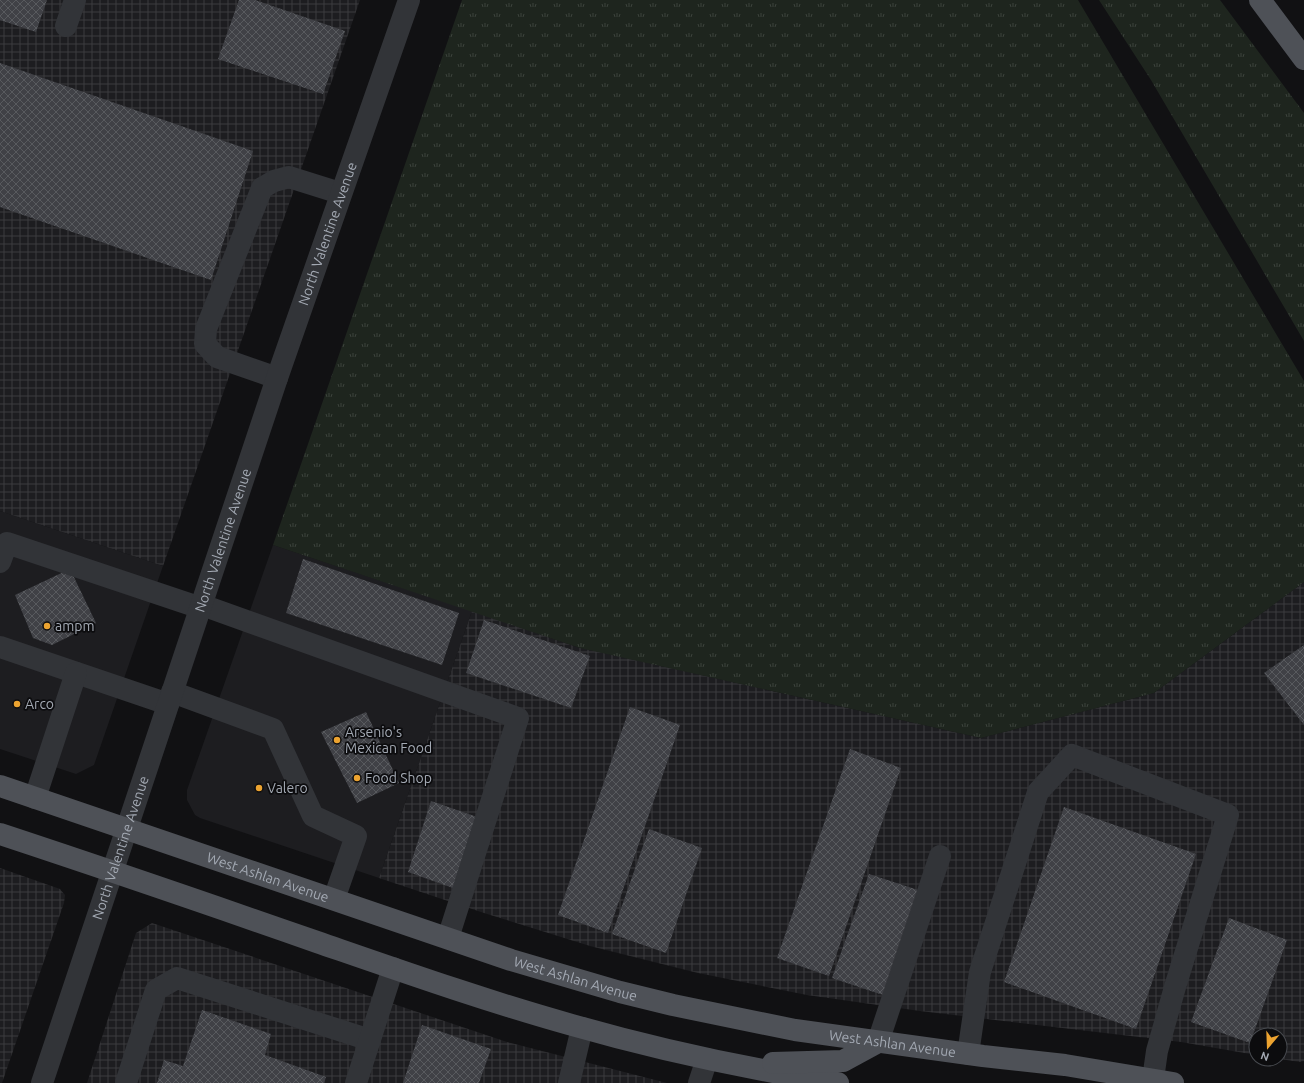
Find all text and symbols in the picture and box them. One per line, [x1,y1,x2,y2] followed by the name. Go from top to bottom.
[295,160,360,307] street label: North Valentine Avenue
[191,466,254,614] street label: North Valentine Avenue
[55,618,95,634] place label: ampm
[42,621,52,631] marker: ampm
[25,696,54,712] place label: Arco
[12,699,22,709] marker: Arco
[345,724,432,756] place label: Arsenio's Mexican Food
[332,735,342,745] marker: Arsenio's Mexican Food
[365,770,432,786] place label: Food Shop
[352,773,362,783] marker: Food Shop
[89,774,152,922] street label: North Valentine Avenue
[267,780,308,796] place label: Valero
[254,783,264,793] marker: Valero
[205,849,331,905] street label: West Ashlan Avenue
[512,953,639,1004] street label: West Ashlan Avenue
[828,1027,957,1060] street label: West Ashlan Avenue
[1248,1027,1288,1067] north arrow
[1259,1049,1271,1063] text: N

